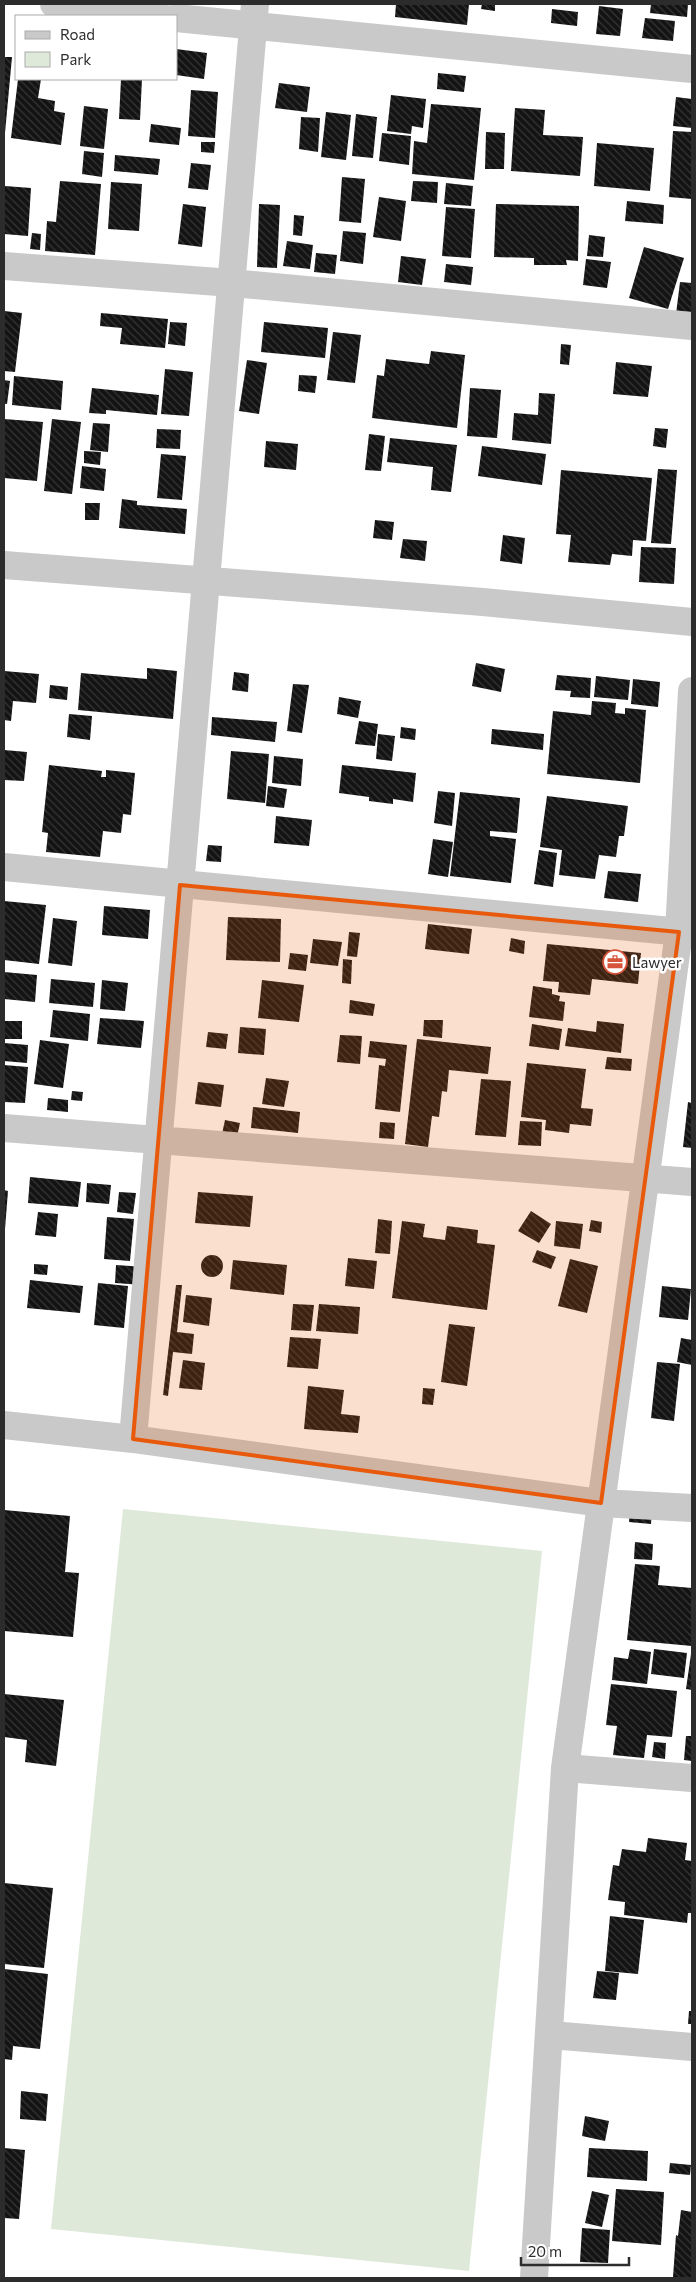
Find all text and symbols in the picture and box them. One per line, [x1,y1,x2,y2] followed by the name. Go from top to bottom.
[15,15,178,80] legend
[60,25,95,43] text: Road
[60,50,91,68] text: Park
[602,949,628,975] office icon: Lawyer
[632,953,682,971] place label: Lawyer
[521,2234,628,2266] scale bar
[528,2242,562,2260] text: 20 m

